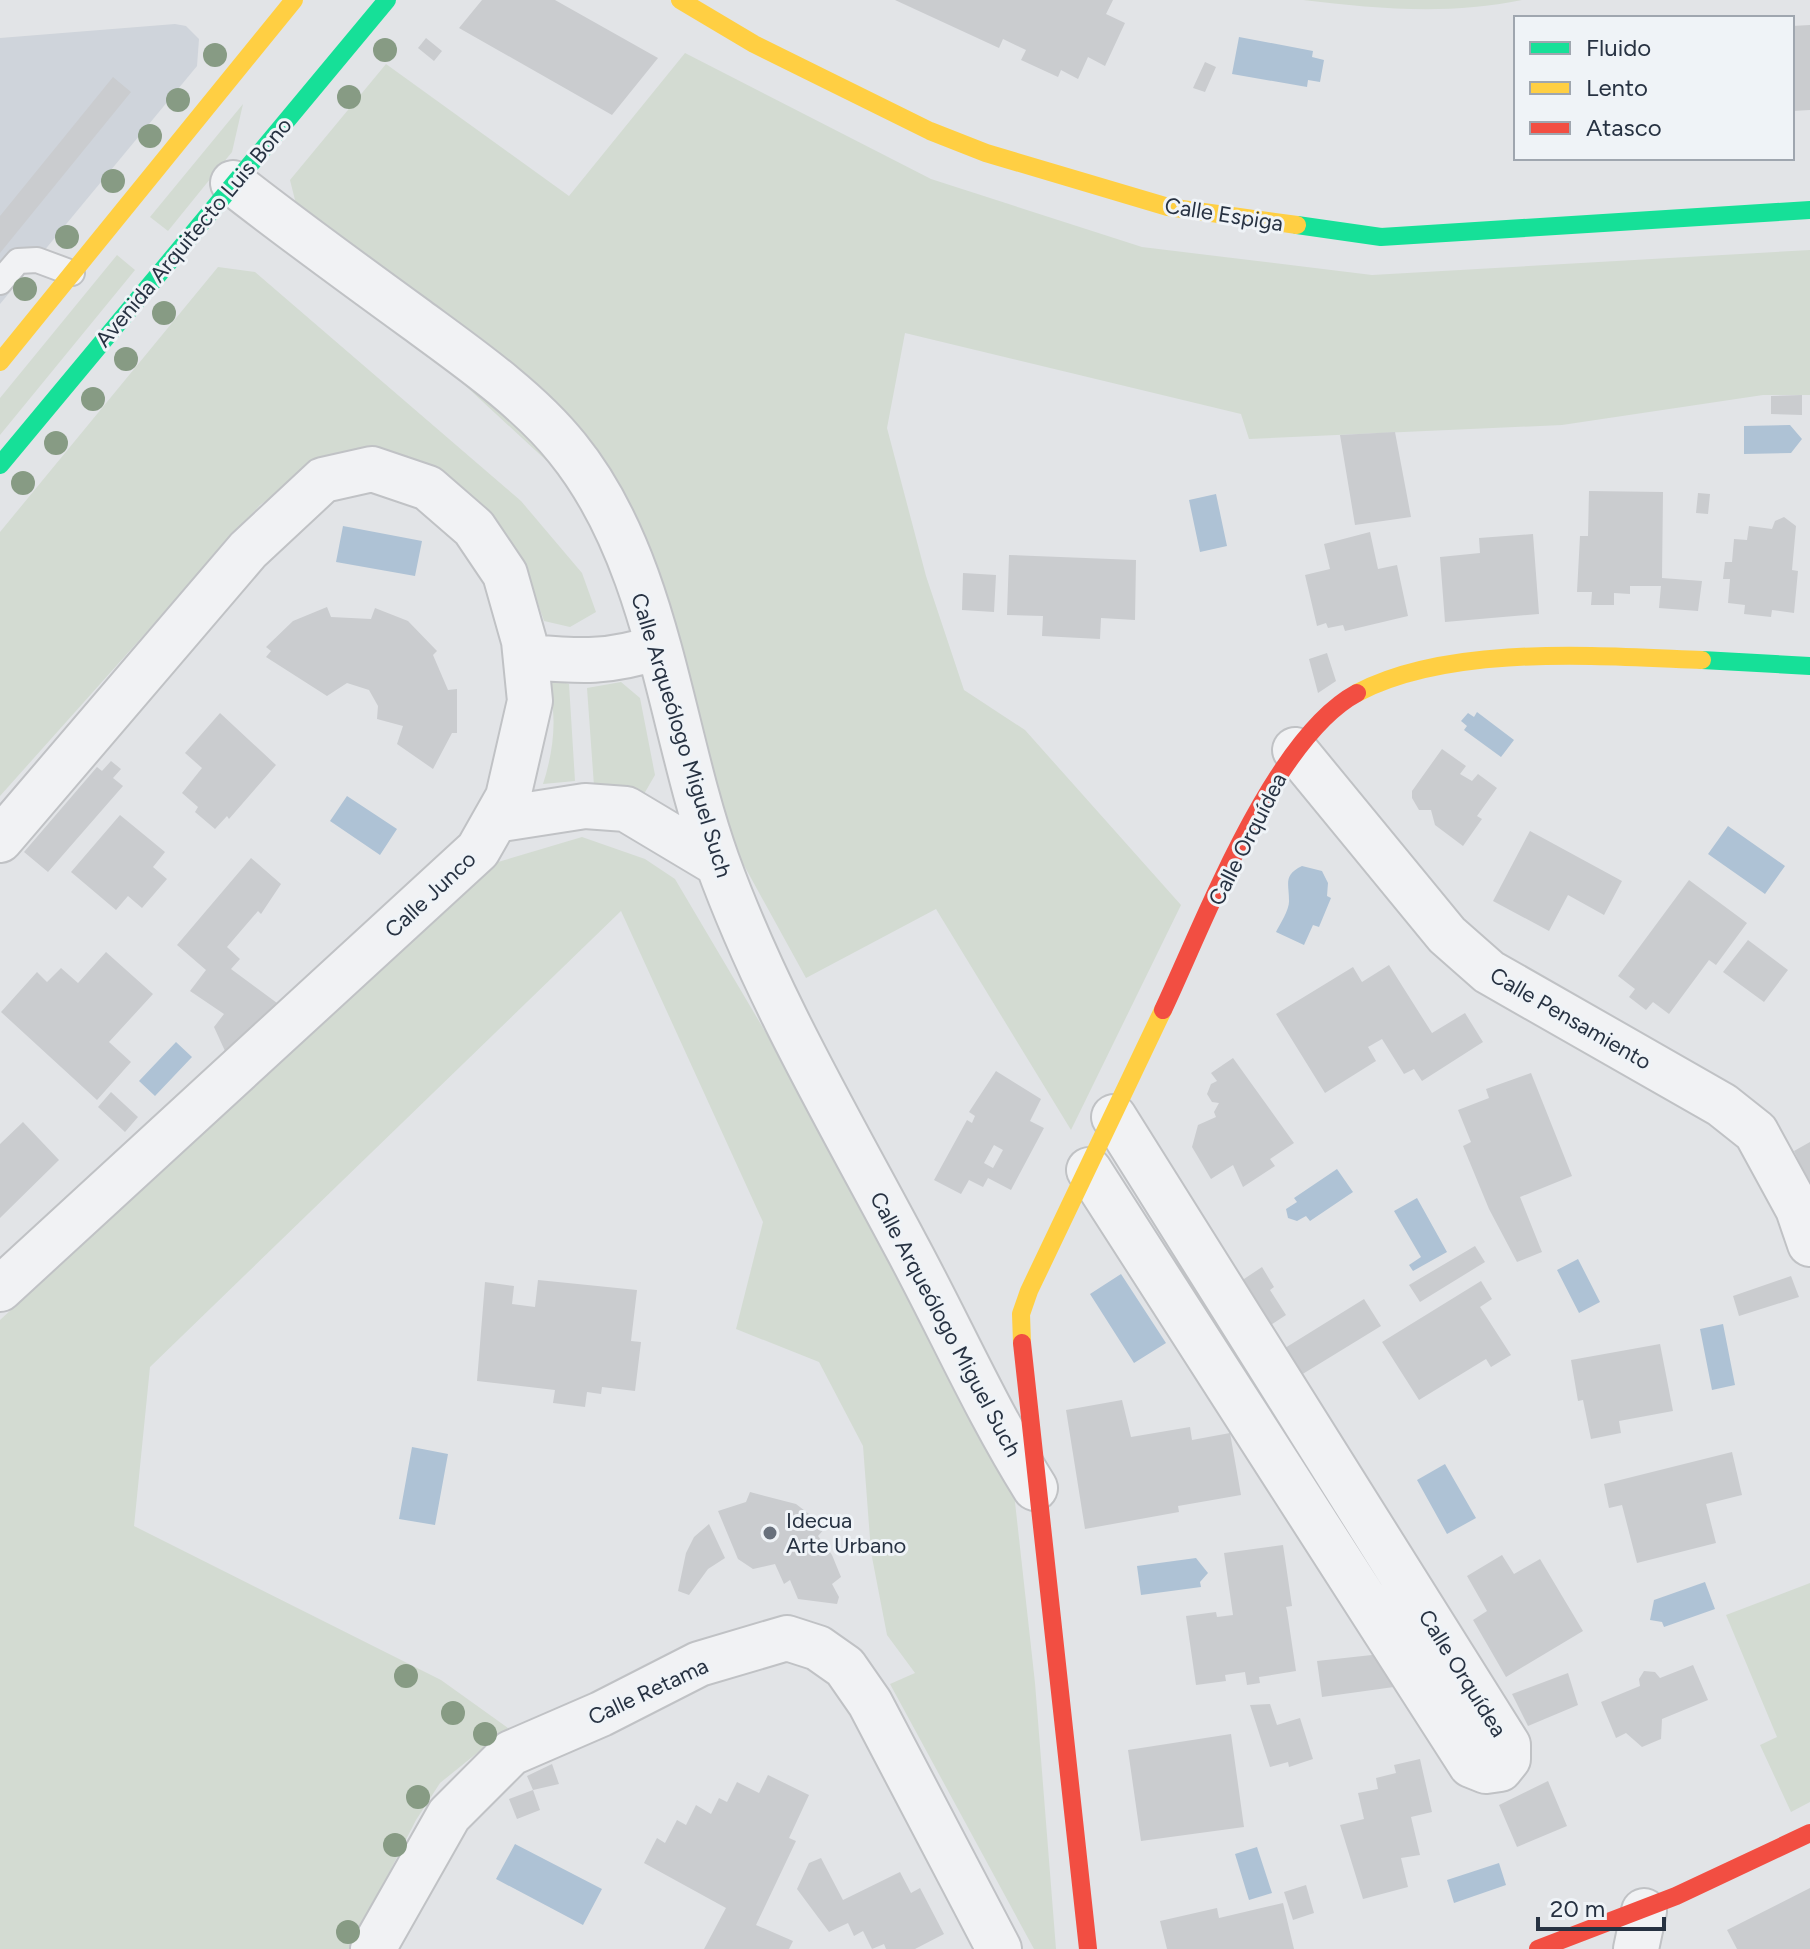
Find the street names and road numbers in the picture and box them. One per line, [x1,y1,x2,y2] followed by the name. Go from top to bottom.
[89,112,297,353] street label: Avenida Arquitecto Luis Bono
[1163,192,1285,237] street label: Calle Espiga
[625,590,738,881] street label: Calle Arqueólogo Miguel Such
[1203,769,1292,910] street label: Calle Orquídea
[379,845,482,943] street label: Calle Junco
[1485,961,1656,1076] street label: Calle Pensamiento
[864,1187,1027,1461] street label: Calle Arqueólogo Miguel Such
[1413,1605,1512,1742] street label: Calle Orquídea
[584,1652,713,1731] street label: Calle Retama

